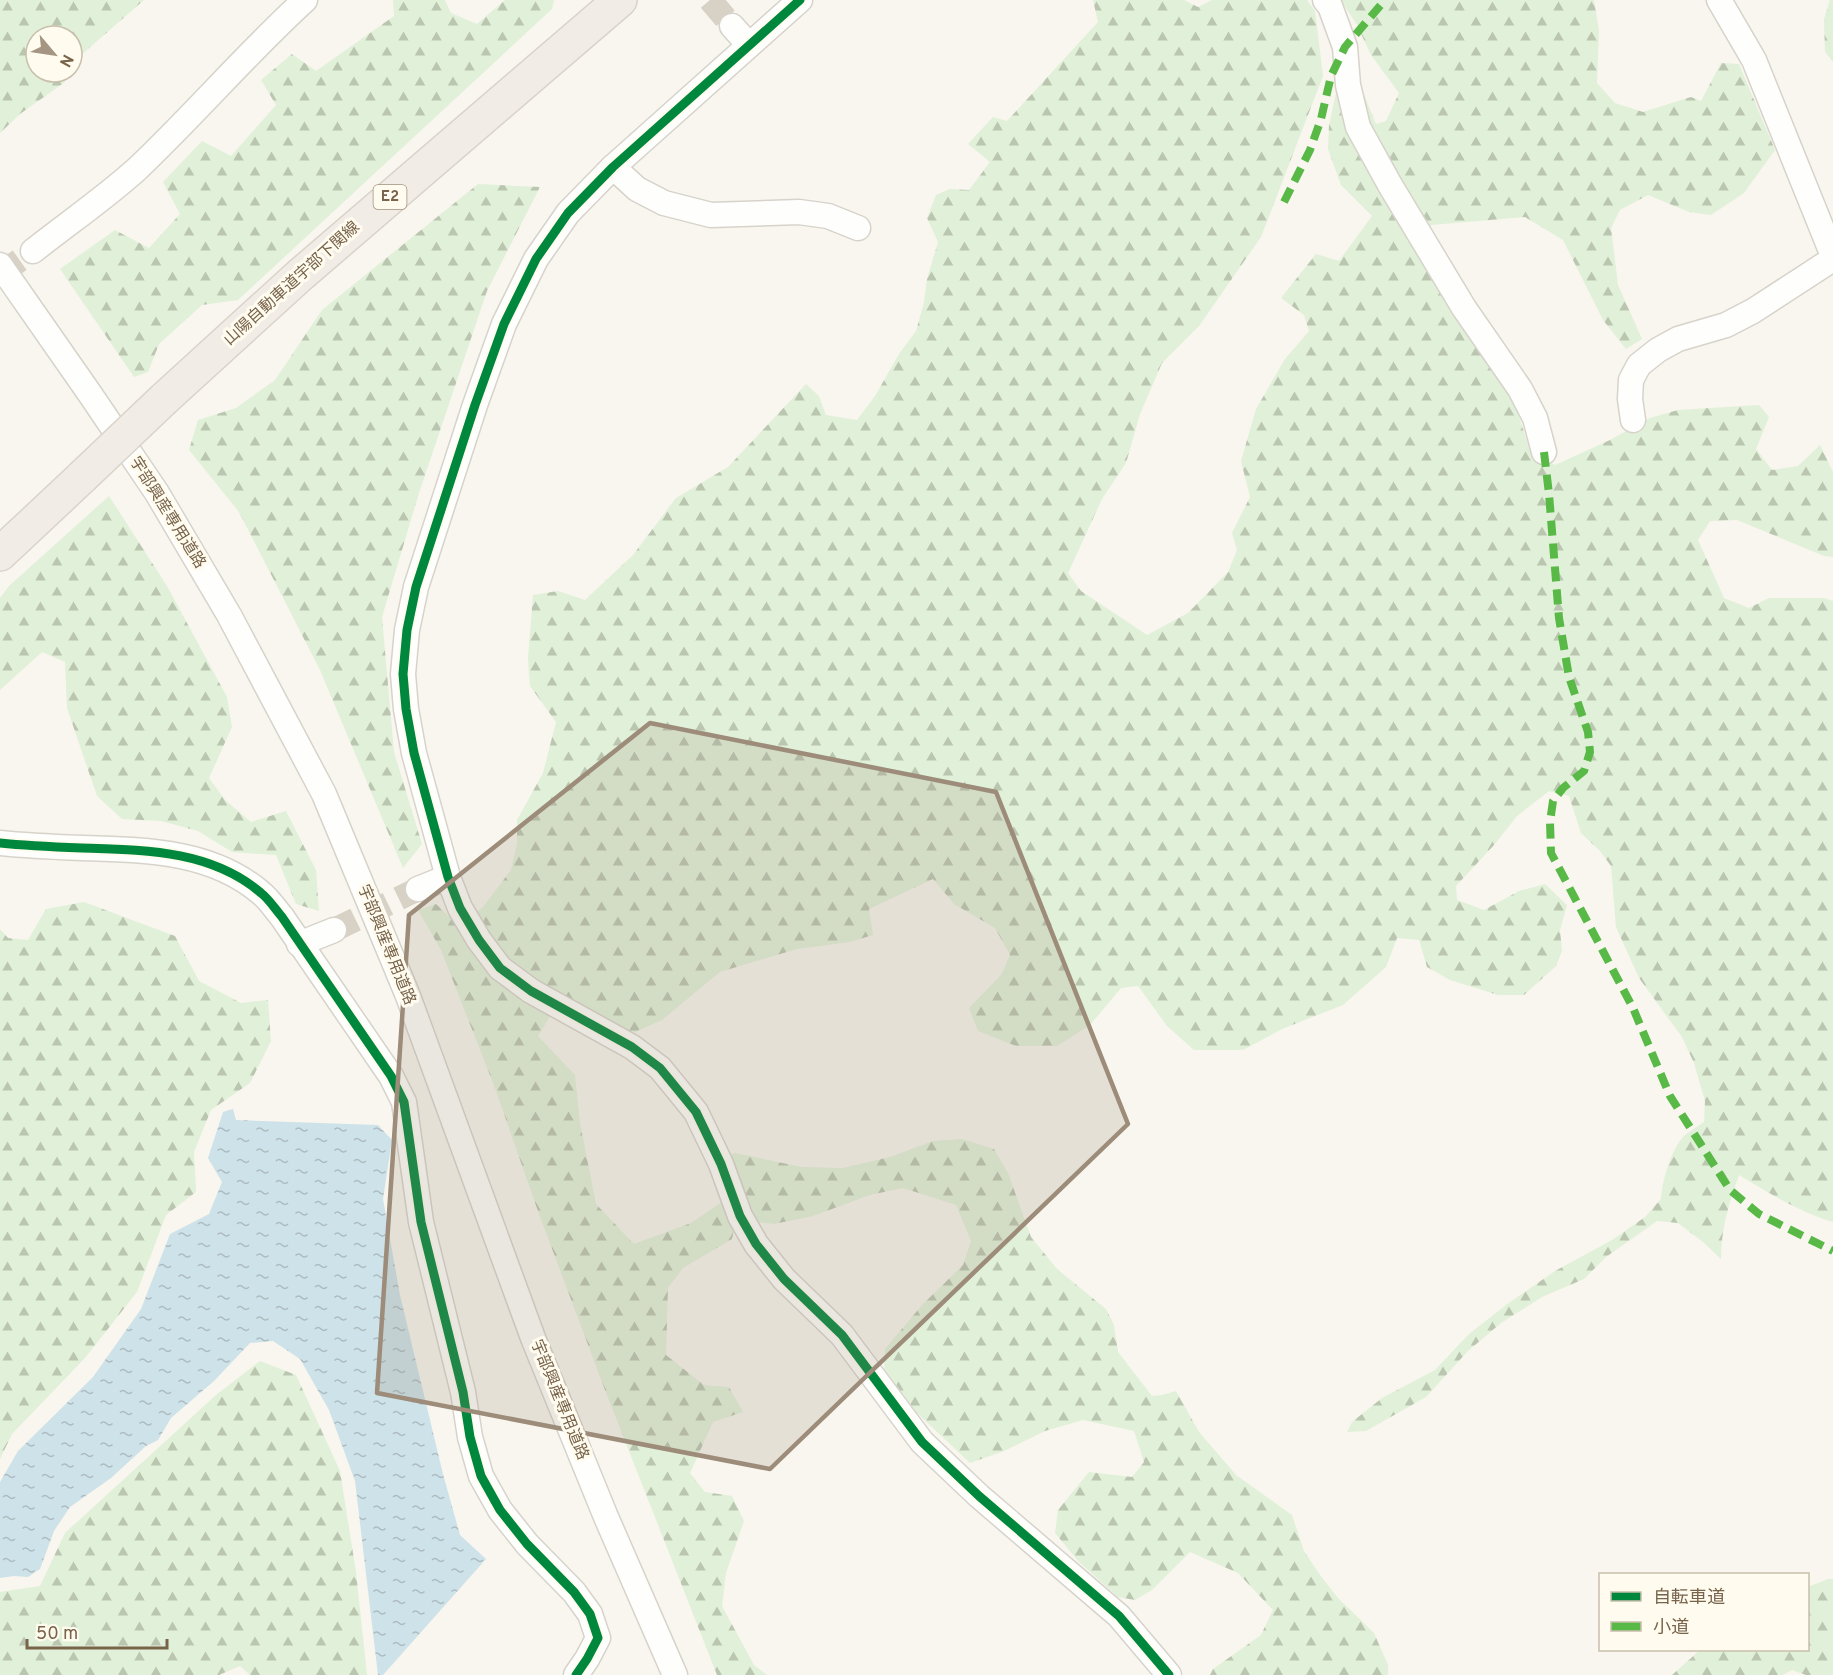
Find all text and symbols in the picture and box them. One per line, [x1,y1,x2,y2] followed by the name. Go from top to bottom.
[24,24,84,84] north arrow
[54,50,77,70] text: N
[374,185,406,209] road number: E2
[220,218,364,350] street label: 山陽自動車道宇部下関線
[125,453,209,573] street label: 宇部興産専用道路
[353,882,419,1008] street label: 宇部興産専用道路
[526,1337,592,1463] street label: 宇部興産専用道路
[1599,1573,1809,1651] legend
[1653,1587,1725,1610] text: 自転車道
[27,1612,166,1650] scale bar
[1653,1617,1689,1640] text: 小道
[36,1623,78,1646] text: 50 m

